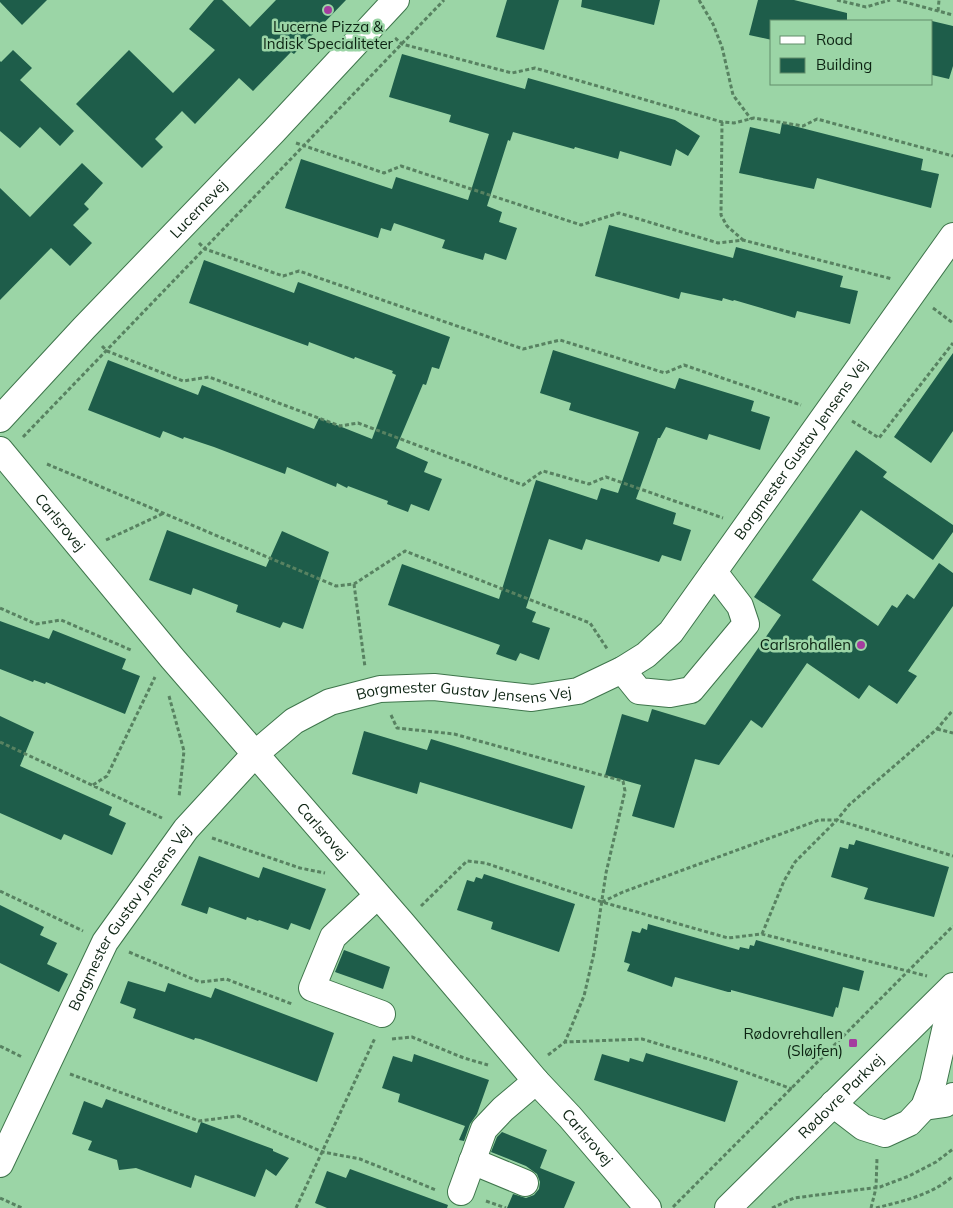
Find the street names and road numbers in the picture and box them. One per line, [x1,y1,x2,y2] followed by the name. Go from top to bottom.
[166,176,231,242] street label: Lucernevej
[730,356,871,543] street label: Borgmester Gustav Jensens Vej
[31,489,90,555] street label: Carlsrovej
[354,677,573,707] street label: Borgmester Gustav Jensens Vej
[293,798,352,863] street label: Carlsrovej
[64,820,195,1014] street label: Borgmester Gustav Jensens Vej
[794,1050,888,1142] street label: Rødovre Parkvej
[558,1104,617,1169] street label: Carlsrovej

